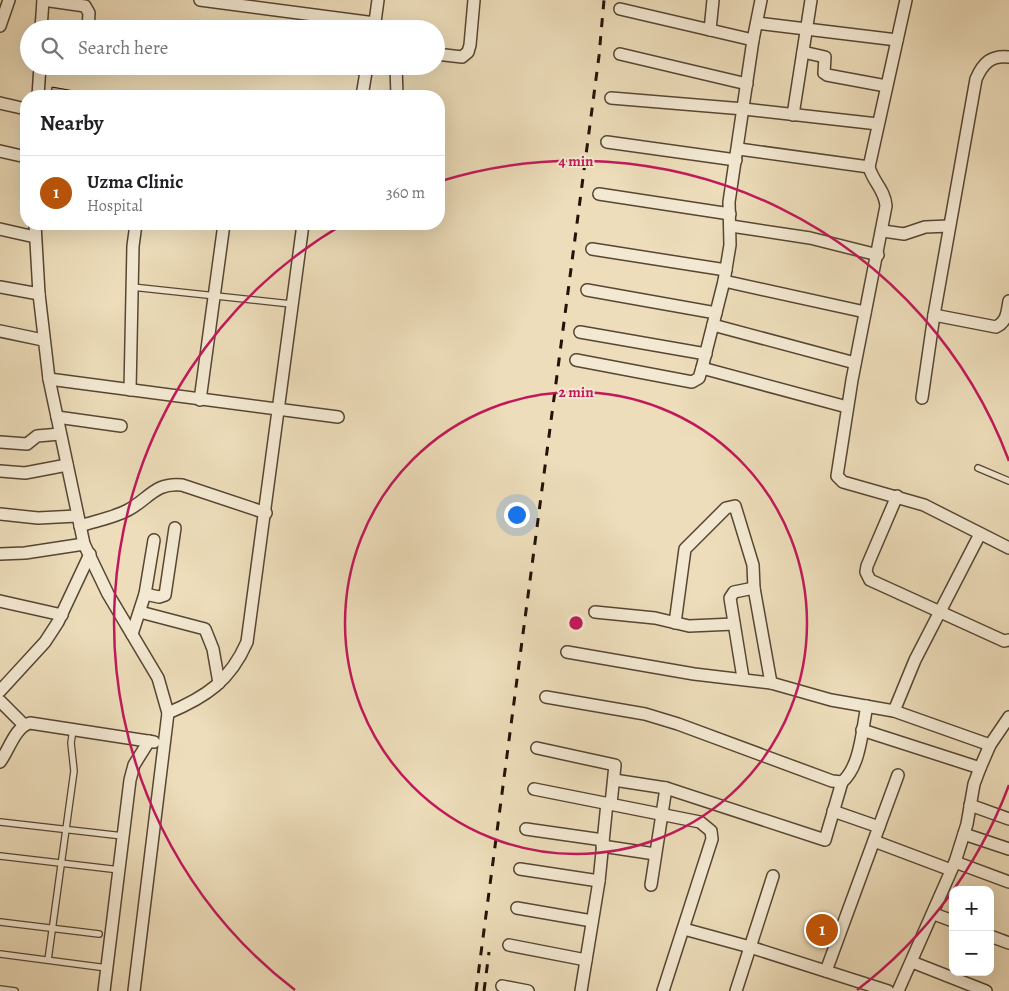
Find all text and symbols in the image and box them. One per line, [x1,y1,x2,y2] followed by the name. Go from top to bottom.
[20,20,445,75] search box
[38,34,66,62] icon: search
[78,35,168,61] text: Search here
[40,109,103,137] text: Nearby
[558,151,594,171] text: 4 min
[87,169,183,195] text: Uzma Clinic
[53,182,59,204] text: 1
[386,182,425,204] text: 360 m
[87,195,143,217] text: Hospital
[558,382,594,402] text: 2 min
[504,502,530,528] your location
[567,614,585,632] centre of rings
[949,886,994,976] map controls
[949,886,994,931] button: +
[806,911,838,949] pin: 1
[949,931,994,976] button: −

